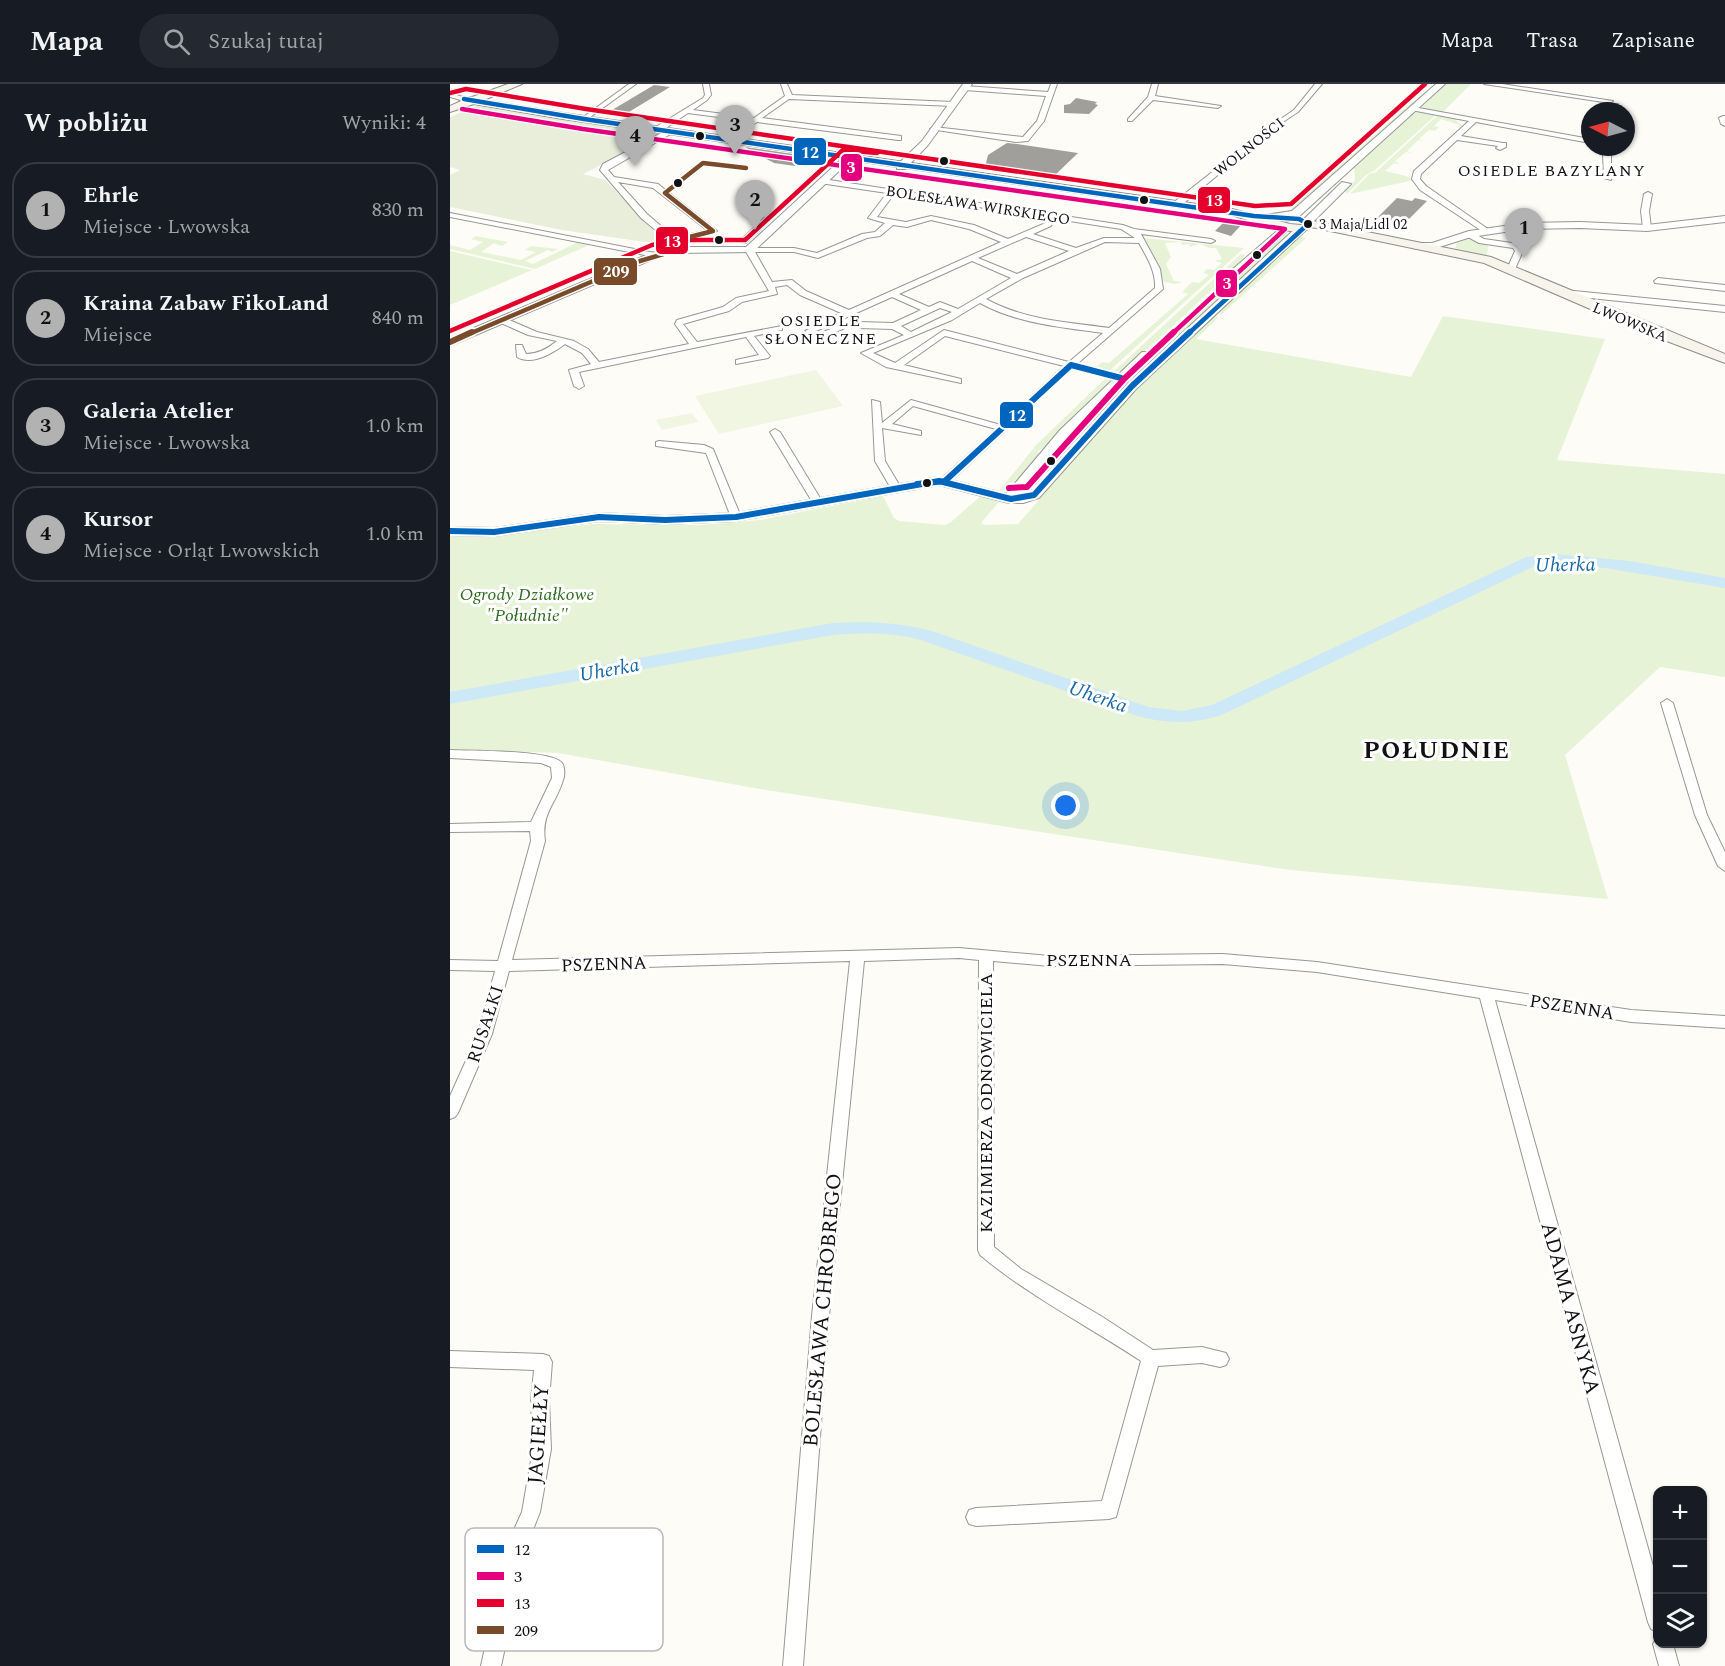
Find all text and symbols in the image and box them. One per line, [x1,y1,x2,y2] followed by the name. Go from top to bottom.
[139,14,559,68] search box
[30,20,103,63] text: Mapa
[160,25,193,58] icon: search
[208,25,324,58] text: Szukaj tutaj
[1441,25,1493,57] text: Mapa
[1526,25,1578,57] text: Trasa
[1611,25,1695,57] text: Zapisane
[1581,102,1635,156] north arrow
[24,103,148,143] text: W pobliżu
[716,106,754,155] pin: 3
[342,108,426,138] text: Wyniki: 4
[1209,112,1290,183] street label: WOLNOŚCI
[616,116,654,166] pin: 4
[694,130,706,142] unlabelled marker
[793,137,827,166] line badge: 12
[801,141,819,165] text: 12
[840,153,863,182] line badge: 3
[938,155,950,167] unlabelled marker
[847,156,856,180] text: 3
[1458,159,1646,183] district label: OSIEDLE BAZYLANY
[672,177,684,189] unlabelled marker
[83,179,139,212] text: Ehrle
[736,180,774,230] pin: 2
[884,180,1072,231] street label: BOLESŁAWA WIRSKIEGO
[1197,186,1231,214] line badge: 13
[1205,189,1223,213] text: 13
[1138,194,1150,206] unlabelled marker
[40,195,51,225] text: 1
[372,195,424,225] text: 830 m
[1504,208,1544,258] pin: 1
[83,212,250,242] text: Miejsce · Lwowska
[1319,214,1407,235] place label: 3 Maja/Lidl 02
[1302,218,1314,230] marker: 3 Maja/Lidl 02
[655,226,689,255] line badge: 13
[663,230,681,254] text: 13
[713,234,725,246] unlabelled marker
[1251,249,1263,261] unlabelled marker
[593,257,638,286] line badge: 209
[603,260,629,284] text: 209
[1215,269,1238,298] line badge: 3
[1223,272,1232,296] text: 3
[83,287,329,320] text: Kraina Zabaw FikoLand
[1589,296,1671,349] street label: LWOWSKA
[40,303,51,333] text: 2
[372,303,424,333] text: 840 m
[765,309,877,351] district label: OSIEDLE SŁONECZNE
[83,320,152,350] text: Miejsce
[83,395,233,428] text: Galeria Atelier
[999,401,1034,429] line badge: 12
[1008,404,1026,428] text: 12
[40,411,51,441] text: 3
[366,411,424,441] text: 1.0 km
[83,428,250,458] text: Miejsce · Lwowska
[1045,455,1057,467] unlabelled marker
[921,477,933,489] unlabelled marker
[83,503,153,536] text: Kursor
[40,519,51,549] text: 4
[366,519,424,549] text: 1.0 km
[83,536,320,566] text: Miejsce · Orląt Lwowskich
[1534,549,1596,581] water label: Uherka
[460,581,594,629] park label: Ogrody Działkowe "Południe"
[577,650,642,690] water label: Uherka
[1064,673,1131,721] water label: Uherka
[1363,733,1511,769] district label: POŁUDNIE
[1051,791,1080,820] your location
[1046,947,1132,974] street label: PSZENNA
[561,950,647,979] street label: PSZENNA
[973,973,1000,1233] street label: KAZIMIERZA ODNOWICIELA
[460,982,511,1066] street label: RUSAŁKI
[1527,987,1616,1028] street label: PSZENNA
[795,1172,851,1448] street label: BOLESŁAWA CHROBREGO
[1532,1219,1608,1398] street label: ADAMA ASNYKA
[520,1383,558,1485] street label: JAGIEŁŁY
[1653,1486,1707,1648] map controls
[1653,1486,1707,1540] button: +
[465,1528,663,1651] legend
[514,1538,530,1562] text: 12
[1653,1540,1707,1594] button: −
[514,1565,522,1589] text: 3
[514,1592,530,1616] text: 13
[1653,1594,1707,1648] button: layers
[514,1619,538,1643] text: 209

